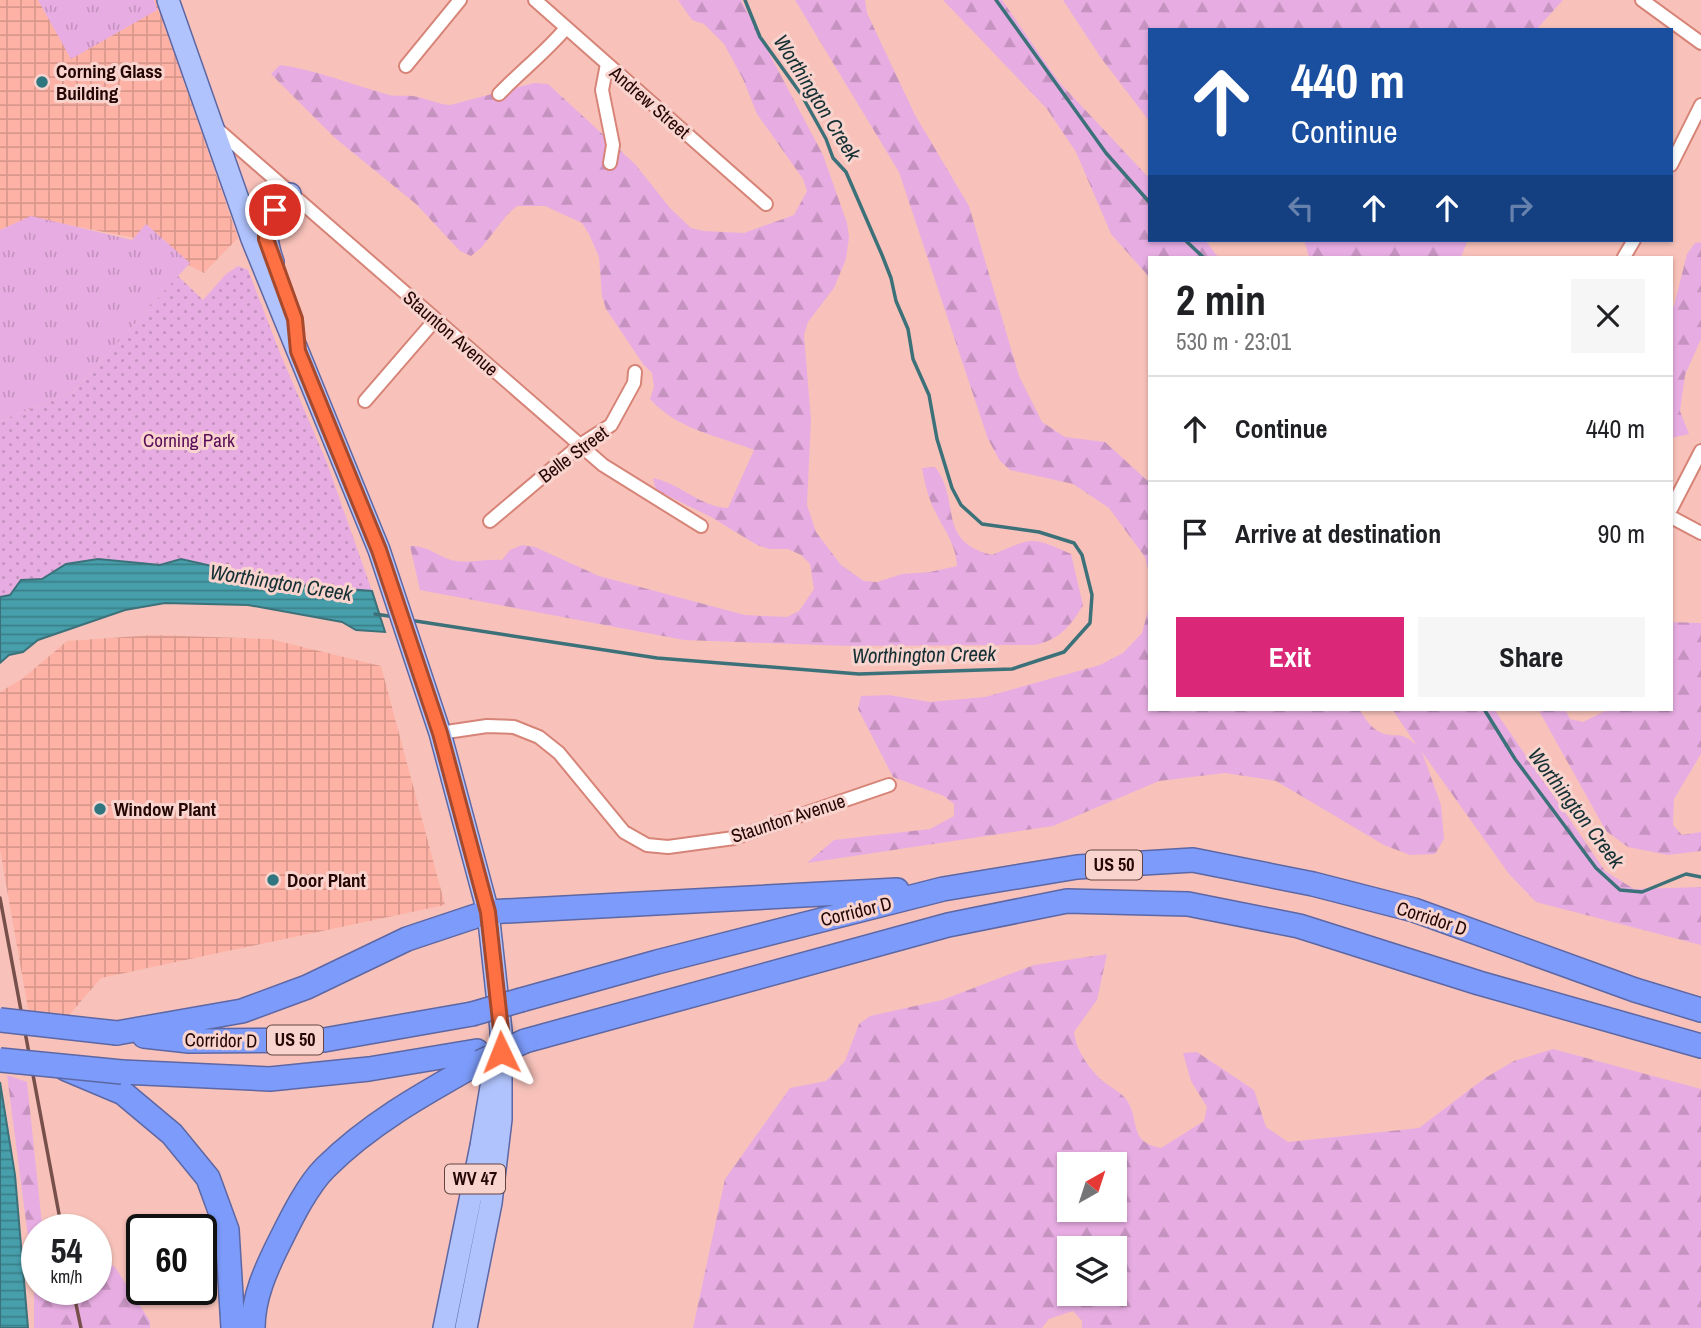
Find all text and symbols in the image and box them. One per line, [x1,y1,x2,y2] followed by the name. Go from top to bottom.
[767,29,869,168] water label: Worthington Creek
[1291,47,1405,113] text: 440 m
[1176,56,1267,147] icon: ahead
[56,58,163,106] place label: Corning Glass Building
[603,59,696,145] street label: Andrew Street
[34,74,50,90] marker: Corning Glass Building
[1291,110,1398,153] text: Continue
[245,180,305,240] pin
[1282,189,1320,227] icon: left
[1355,189,1393,227] icon: ahead
[1428,189,1466,227] icon: ahead
[1501,189,1539,227] icon: right
[256,191,294,229] icon: arrive
[1176,272,1266,328] text: 2 min
[1571,279,1645,353] button: close
[398,284,504,382] street label: Staunton Avenue
[1176,326,1291,357] text: 530 m · 23:01
[1176,410,1214,448] icon: ahead
[1235,411,1327,446] text: Continue
[1586,411,1645,446] text: 440 m
[533,419,614,489] street label: Belle Street
[143,427,235,453] park label: Corning Park
[1176,515,1214,553] icon: arrive
[1235,516,1441,551] text: Arrive at destination
[1598,516,1645,551] text: 90 m
[208,557,356,608] water label: Worthington Creek
[1176,617,1404,697] button: Exit
[1418,617,1645,697] button: Share
[852,639,998,670] water label: Worthington Creek
[1521,741,1632,875] water label: Worthington Creek
[728,787,848,849] street label: Staunton Avenue
[114,796,216,822] place label: Window Plant
[92,801,108,817] marker: Window Plant
[1086,850,1142,880] road number: US 50
[287,867,366,893] place label: Door Plant
[265,872,281,888] marker: Door Plant
[818,890,894,932] street label: Corridor D
[1393,894,1471,942] street label: Corridor D
[464,1015,538,1089] position arrow
[184,1026,258,1054] street label: Corridor D
[267,1026,323,1055] road number: US 50
[1057,1152,1127,1222] north arrow
[1057,1152,1127,1306] map controls
[445,1164,505,1194] road number: WV 47
[126,1214,217,1305] speed limit sign: 60
[51,1227,82,1274] text: 54
[1057,1236,1127,1306] button: layers
[51,1264,83,1289] text: km/h

